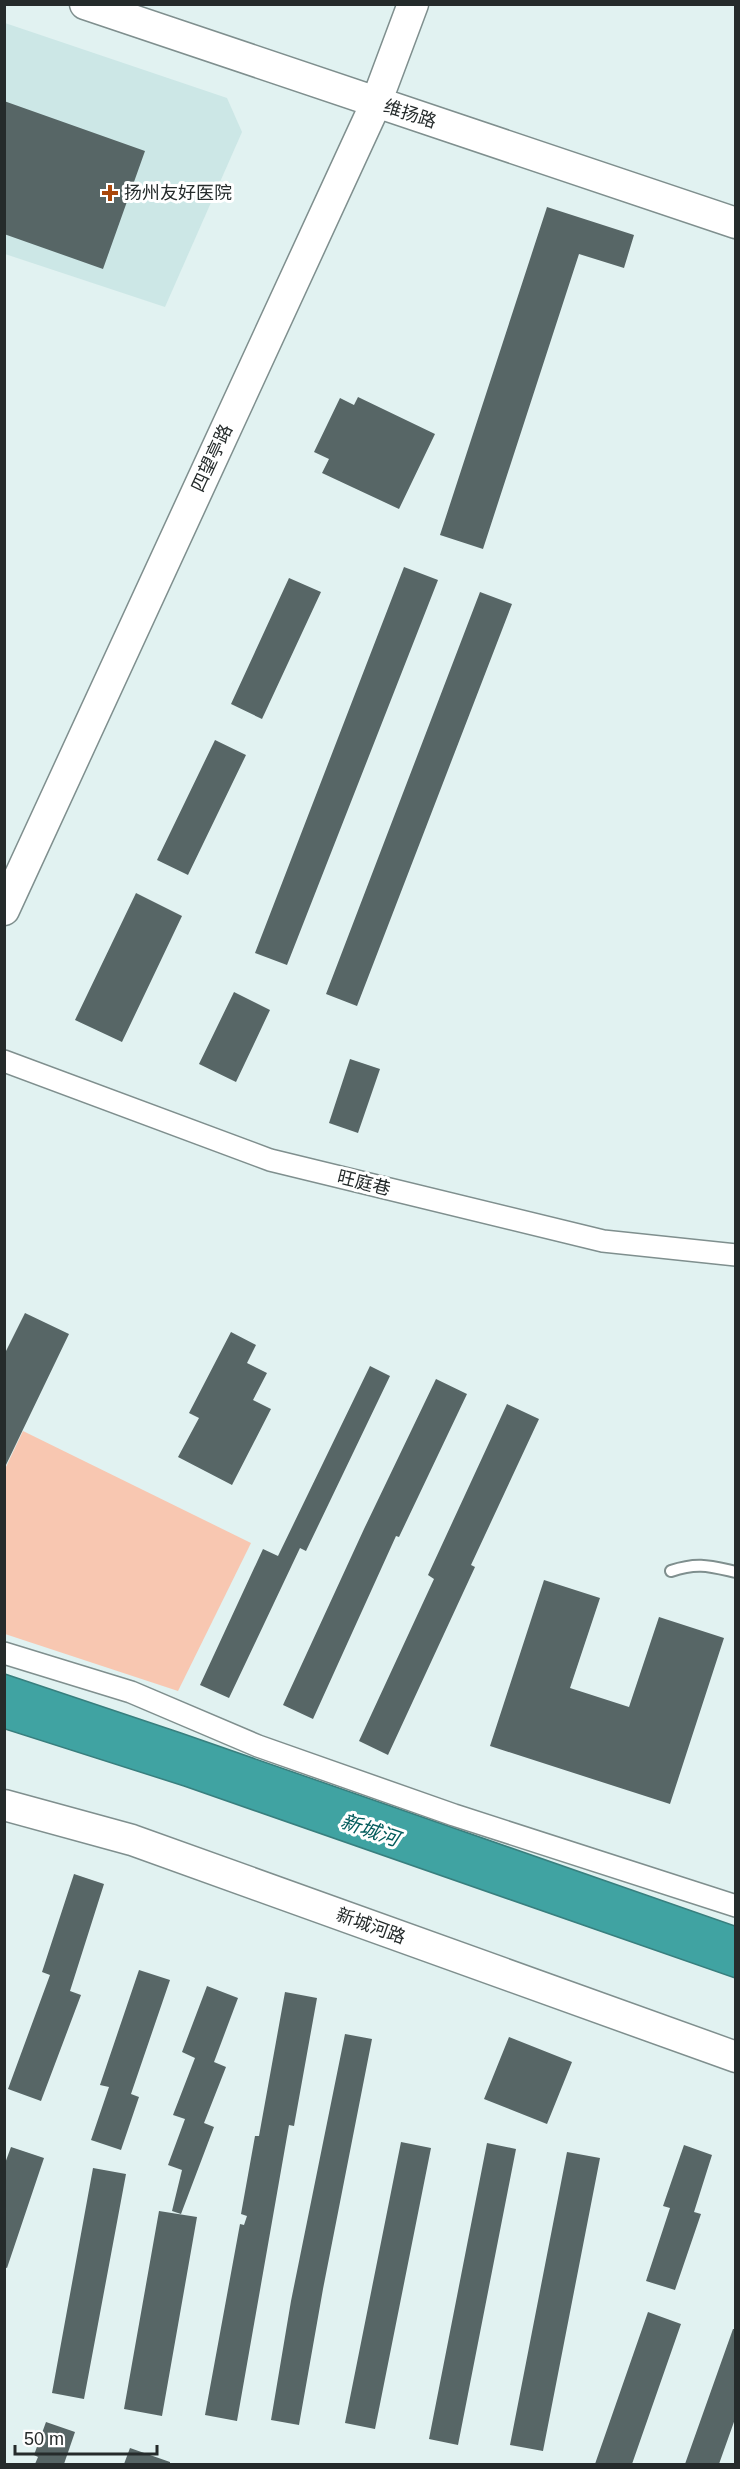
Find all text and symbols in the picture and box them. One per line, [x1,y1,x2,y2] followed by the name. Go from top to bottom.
[381,96,439,132] street label: 维扬路
[124,183,232,203] place label: 扬州友好医院
[101,184,119,202] marker: 扬州友好医院
[188,421,236,495] street label: 四望亭路
[335,1167,393,1199] street label: 旺庭巷
[338,1810,406,1851] water label: 新城河
[334,1904,408,1948] street label: 新城河路
[15,2418,158,2456] scale bar
[24,2429,64,2449] text: 50 m

